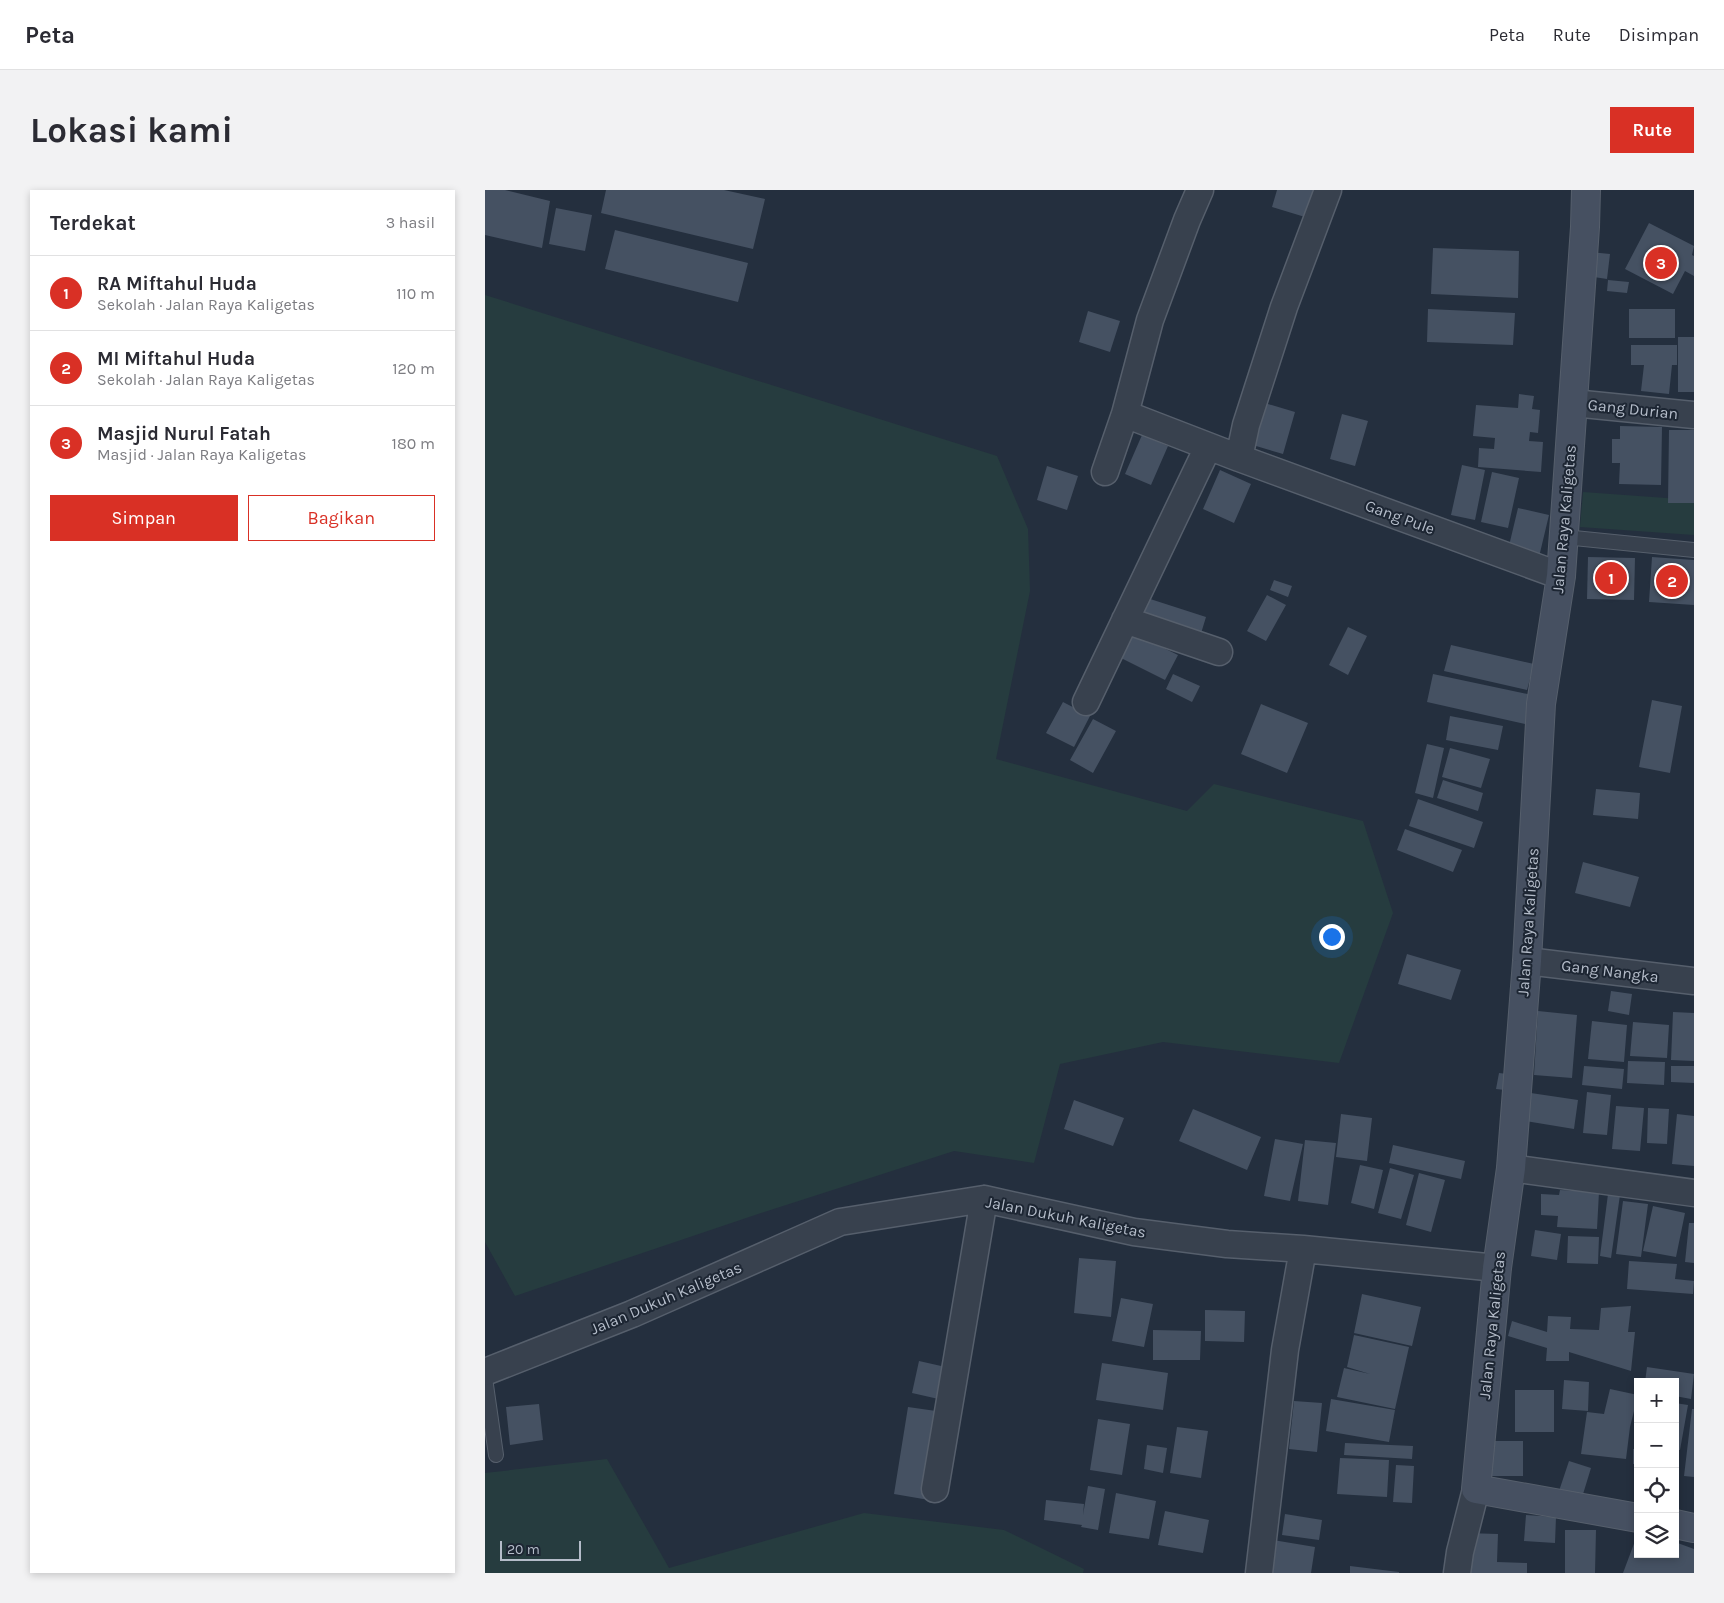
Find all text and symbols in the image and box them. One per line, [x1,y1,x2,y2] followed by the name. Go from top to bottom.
[25,21,75,49] text: Peta
[1489,24,1525,46] text: Peta
[1553,24,1591,46] text: Rute
[1619,24,1699,46] text: Disimpan
[1610,107,1694,153] button: Rute
[30,110,233,151] text: Lokasi kami
[50,211,136,235] text: Terdekat
[386,213,435,232] text: 3 hasil
[1645,244,1677,282] pin: 3
[97,273,257,295] text: RA Miftahul Huda
[63,284,69,303] text: 1
[396,284,435,303] text: 110 m
[97,295,315,314] text: Sekolah · Jalan Raya Kaligetas
[97,348,255,370] text: MI Miftahul Huda
[61,359,71,378] text: 2
[392,359,435,378] text: 120 m
[97,370,315,389] text: Sekolah · Jalan Raya Kaligetas
[1587,395,1679,423] street label: Gang Durian
[97,423,271,445] text: Masjid Nurul Fatah
[61,434,71,453] text: 3
[392,434,435,453] text: 180 m
[1548,444,1580,594] street label: Jalan Raya Kaligetas
[97,445,306,464] text: Masjid · Jalan Raya Kaligetas
[50,495,238,541] button: Simpan
[248,495,435,541] button: Bagikan
[1363,496,1437,538] street label: Gang Pule
[1595,559,1627,597] pin: 1
[1656,562,1688,600] pin: 2
[1513,847,1543,997] street label: Jalan Raya Kaligetas
[1319,924,1345,950] your location
[1560,956,1660,986] street label: Gang Nangka
[984,1192,1148,1242] street label: Jalan Dukuh Kaligetas
[1475,1250,1509,1400] street label: Jalan Raya Kaligetas
[587,1257,745,1339] street label: Jalan Dukuh Kaligetas
[1634,1378,1679,1558] map controls
[1634,1378,1679,1423] button: +
[1634,1423,1679,1468] button: −
[1634,1468,1679,1513] button: locate
[1634,1513,1679,1558] button: layers
[500,1538,581,1561] scale bar
[507,1541,540,1558] text: 20 m

